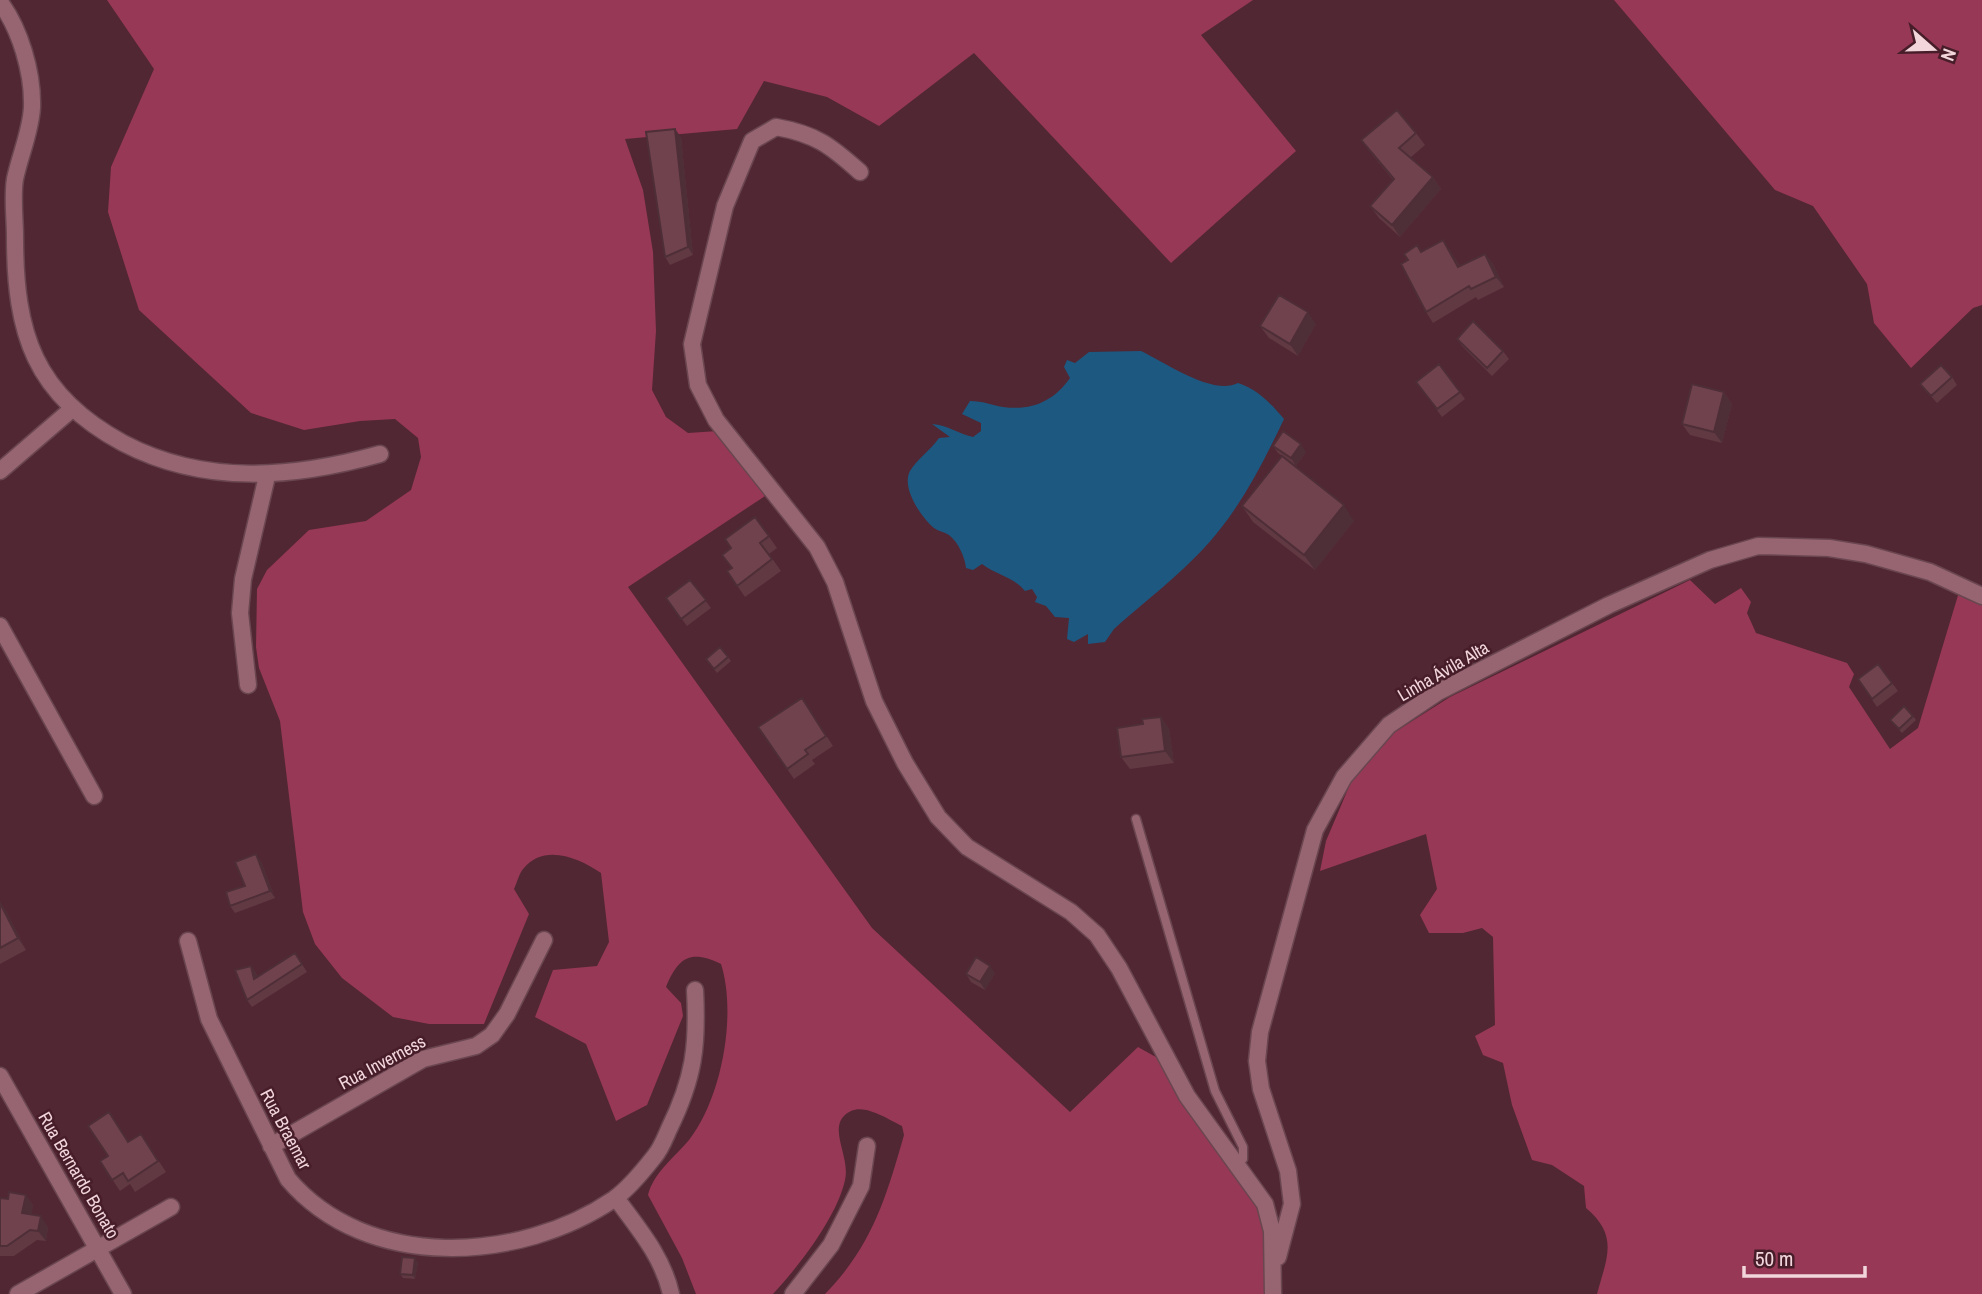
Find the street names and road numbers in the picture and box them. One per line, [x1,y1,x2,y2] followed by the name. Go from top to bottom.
[1393,635,1493,707] street label: Linha Ávila Alta
[334,1029,430,1095] street label: Rua Inverness
[254,1084,318,1174] street label: Rua Braemar
[32,1107,126,1243] street label: Rua Bernardo Bonato

